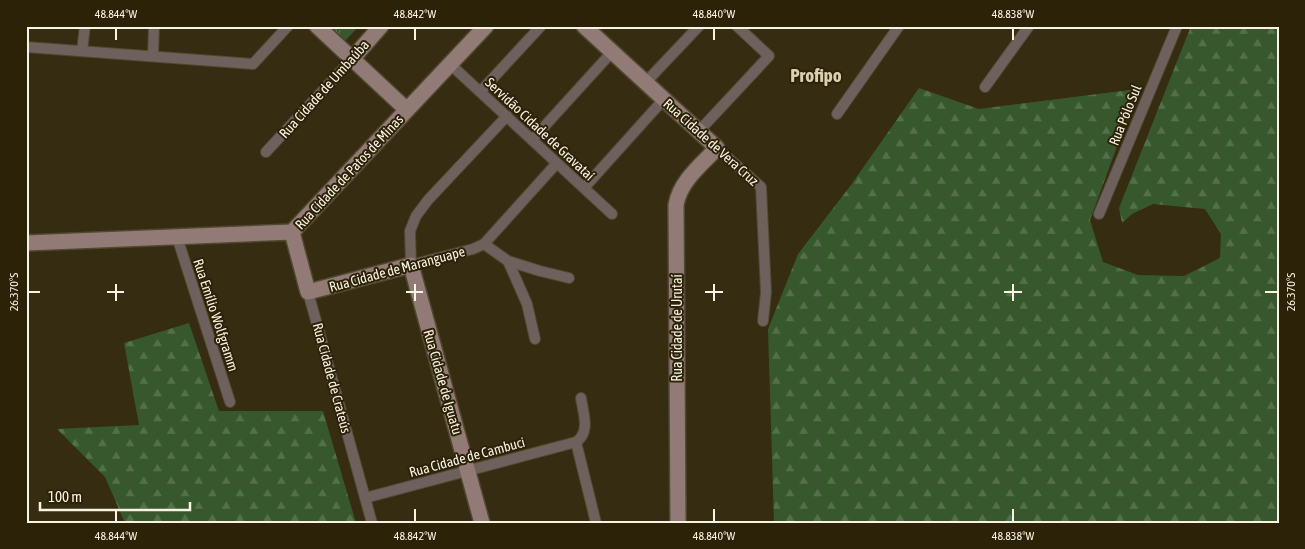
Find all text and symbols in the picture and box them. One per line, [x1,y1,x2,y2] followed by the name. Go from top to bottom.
[95,7,137,21] text: 48.844°W
[394,7,436,21] text: 48.842°W
[693,7,735,21] text: 48.840°W
[992,7,1034,21] text: 48.838°W
[276,37,372,141] street label: Rua Cidade de Umbaúba
[790,64,842,86] district label: Profipo
[482,74,598,184] street label: Servidão Cidade de Gravataí
[1106,82,1144,148] street label: Rua Pólo Sul
[660,95,762,189] street label: Rua Cidade de Vera Cruz
[292,111,406,233] street label: Rua Cidade de Patos de Minas
[327,243,467,295] street label: Rua Cidade de Maranguape
[190,257,242,373] street label: Rua Emílio Wolfgramm
[7,273,21,311] text: 26.370°S
[1284,273,1298,311] text: 26.370°S
[669,274,685,382] street label: Rua Cidade de Urutaí
[310,321,354,435] street label: Rua Cidade de Crateús
[420,328,466,436] street label: Rua Cidade de Iguatu
[407,434,527,480] street label: Rua Cidade de Cambuci
[40,479,190,511] scale bar
[48,488,82,505] text: 100 m
[95,529,137,543] text: 48.844°W
[394,529,436,543] text: 48.842°W
[693,529,735,543] text: 48.840°W
[992,529,1034,543] text: 48.838°W

